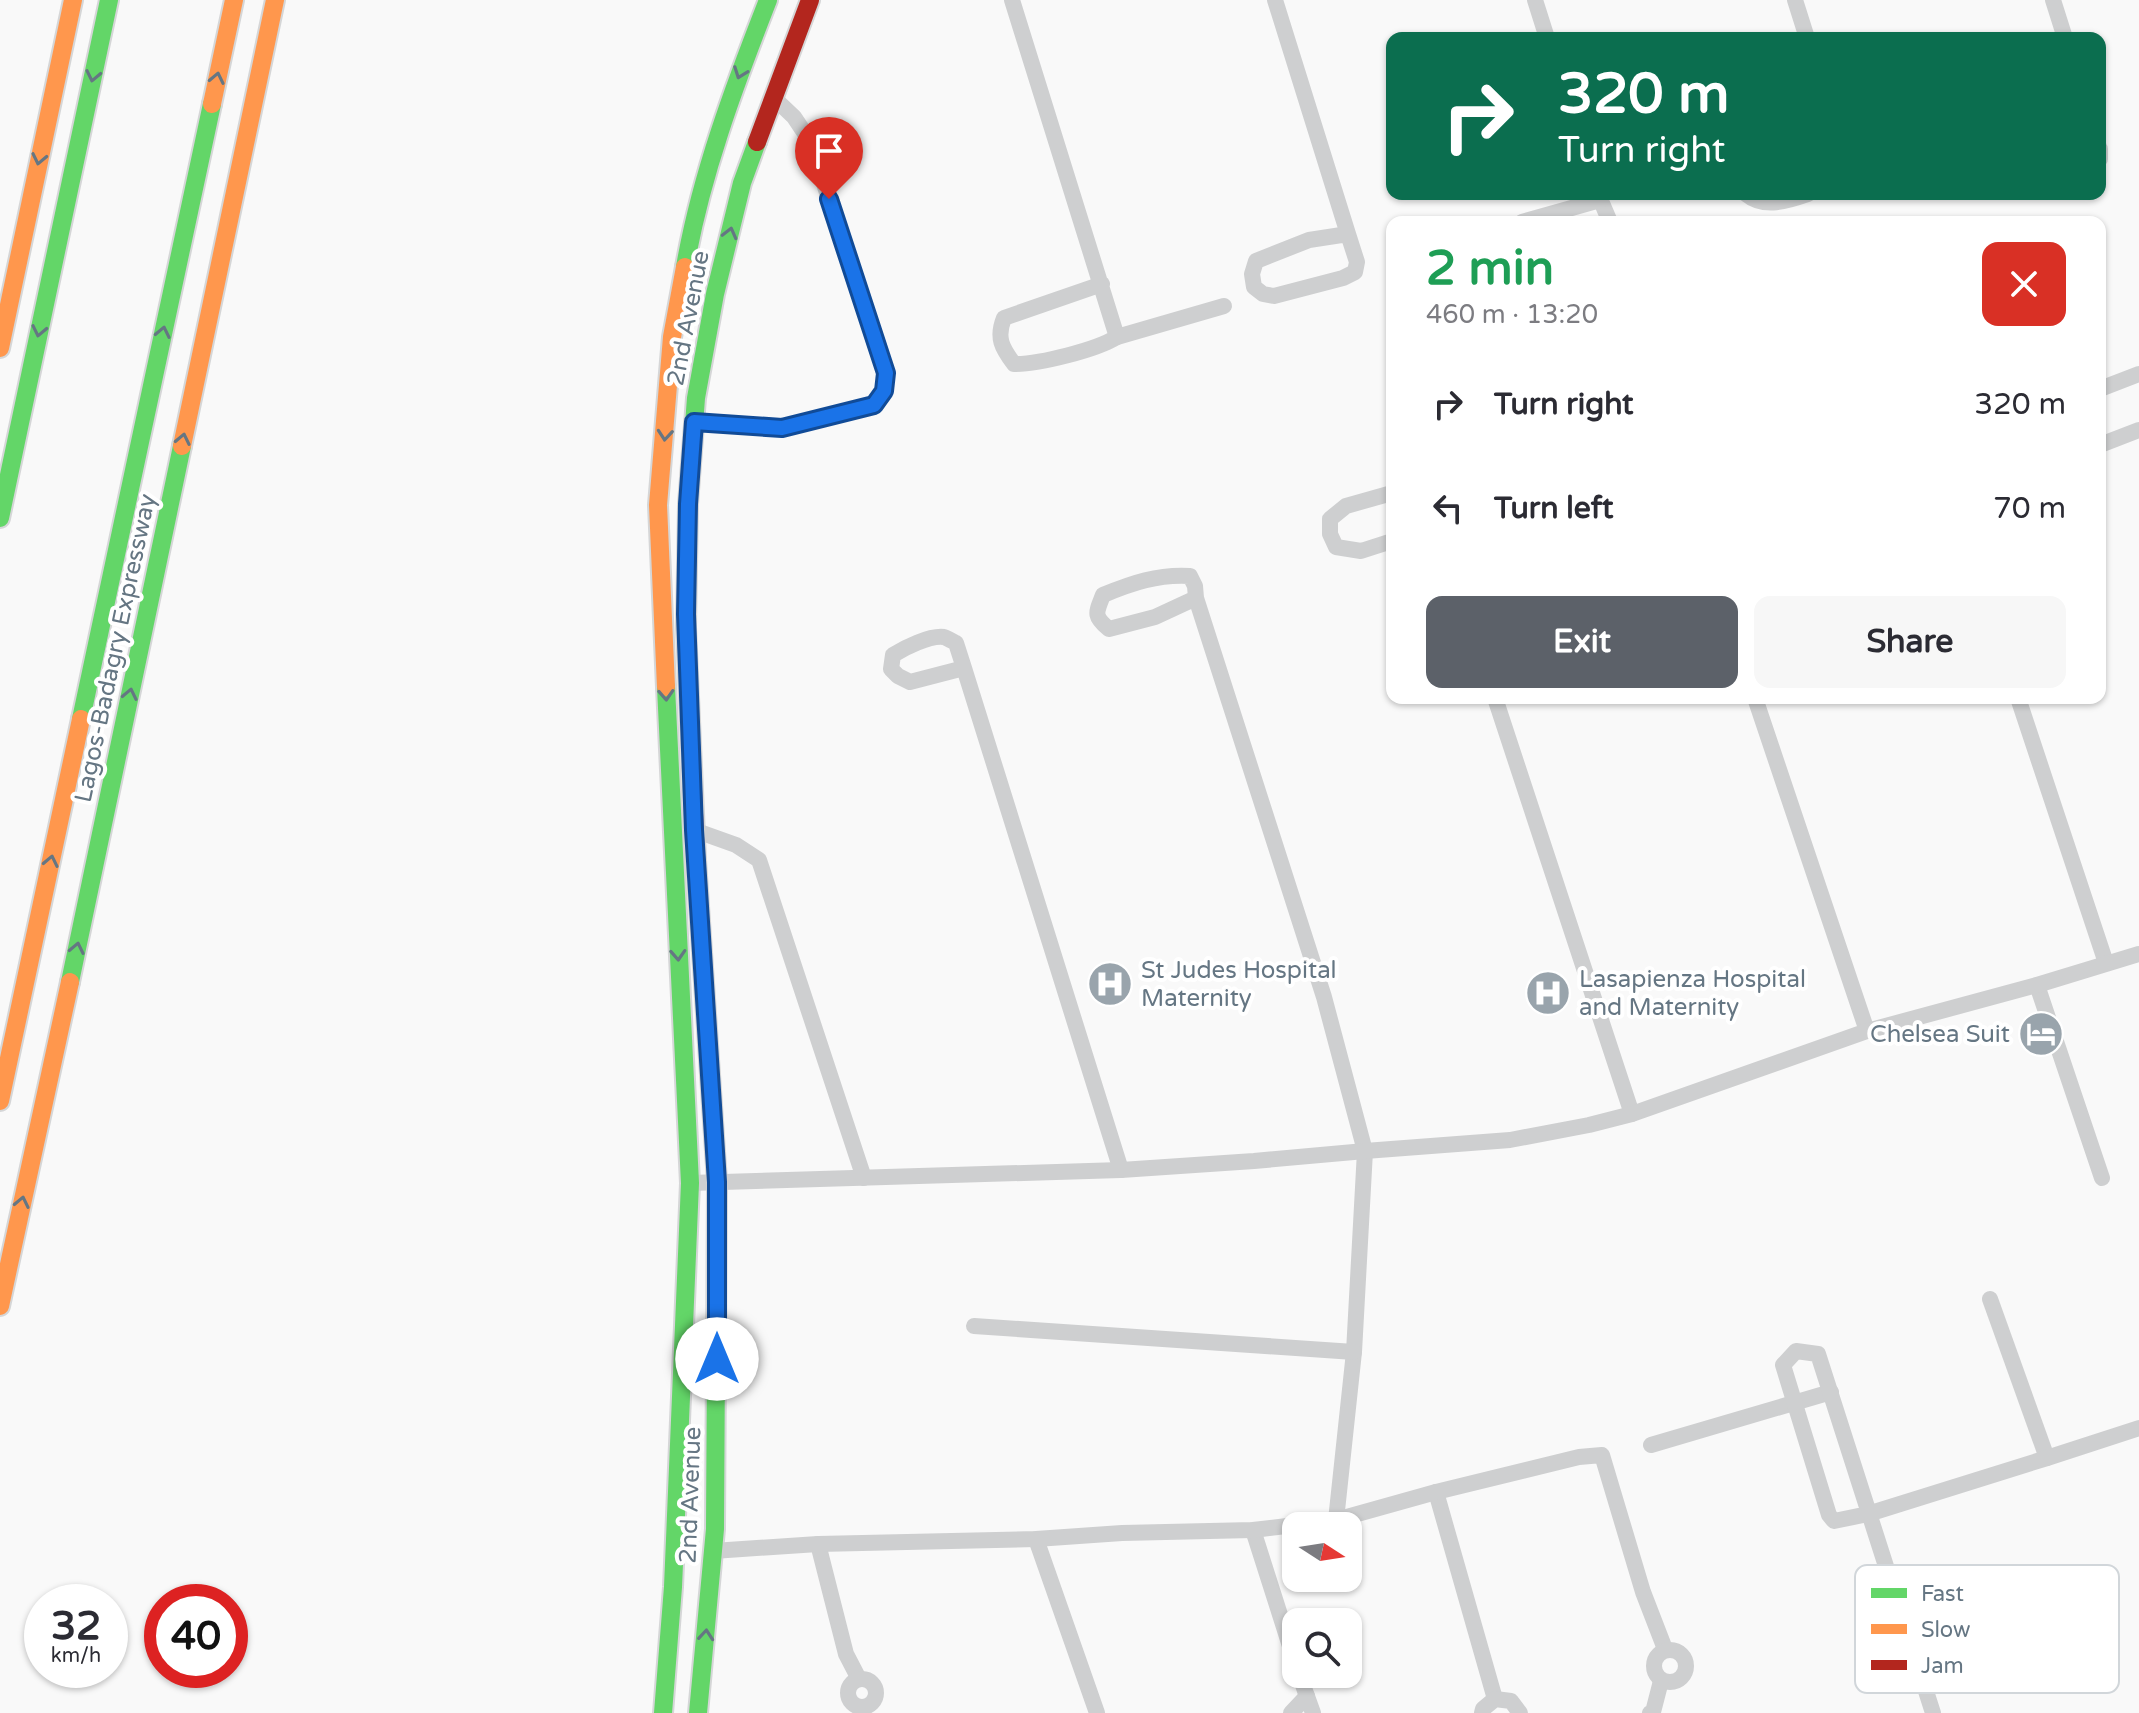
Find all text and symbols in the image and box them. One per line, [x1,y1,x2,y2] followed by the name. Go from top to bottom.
[1558,61,1729,128] text: 320 m
[1426,64,1530,168] icon: right
[733,65,750,79] one-way arrow
[85,69,102,83] one-way arrow
[208,71,225,85] one-way arrow
[795,117,863,199] pin
[807,129,851,173] icon: arrive
[1558,129,1725,172] text: Turn right
[32,152,49,165] one-way arrow
[721,226,738,240] one-way arrow
[1426,240,1554,298] text: 2 min
[1982,242,2066,326] button: close
[661,248,716,388] street label: 2nd Avenue
[1426,299,1598,330] text: 460 m · 13:20
[32,324,49,337] one-way arrow
[154,326,171,339] one-way arrow
[1426,382,1470,426] icon: right
[1494,386,1634,423] text: Turn right
[1974,386,2066,423] text: 320 m
[656,429,673,442] one-way arrow
[174,433,191,446] one-way arrow
[1426,486,1470,530] icon: left
[1494,490,1613,527] text: Turn left
[1993,490,2066,527] text: 70 m
[69,491,162,805] street label: Lagos-Badagry Expressway
[1426,596,1738,688] button: Exit
[1754,596,2066,688] button: Share
[121,687,138,701] one-way arrow
[658,689,675,702] one-way arrow
[42,854,59,868] one-way arrow
[68,942,85,955] one-way arrow
[669,949,686,962] one-way arrow
[1141,956,1337,1013] place label: St Judes Hospital Maternity
[1086,960,1134,1008] hospital icon: St Judes Hospital Maternity
[1579,965,1806,1022] place label: Lasapienza Hospital and Maternity
[1524,969,1572,1017] hospital icon: Lasapienza Hospital and Maternity
[2017,1010,2065,1058] hotel icon: Chelsea Suit
[1870,1020,2010,1049] place label: Chelsea Suit
[13,1196,30,1210] one-way arrow
[675,1317,759,1401] position arrow
[674,1426,707,1564] street label: 2nd Avenue
[1282,1512,1362,1592] north arrow
[1282,1512,1362,1688] map controls
[1855,1565,2119,1693] legend
[1921,1581,1964,1607] text: Fast
[144,1584,248,1688] speed limit sign: 40
[51,1602,101,1650] text: 32
[1282,1608,1362,1688] button: search
[1921,1617,1971,1643] text: Slow
[697,1628,714,1641] one-way arrow
[51,1644,101,1668] text: km/h
[1921,1653,1964,1679] text: Jam

